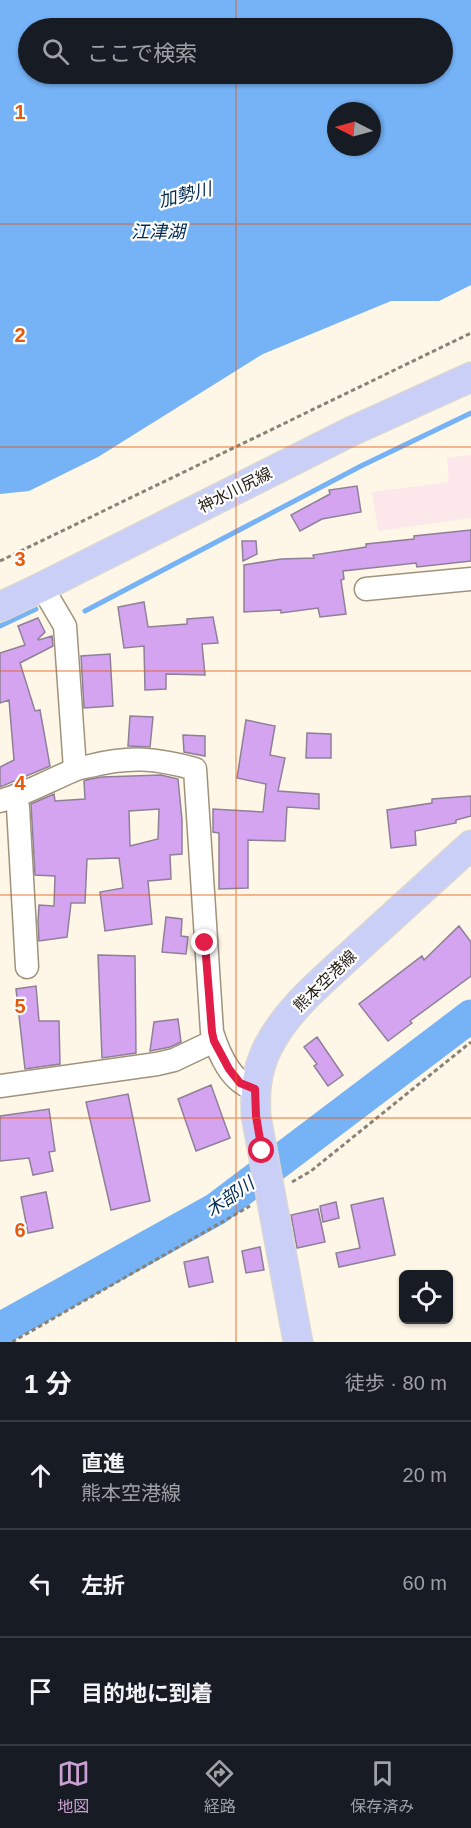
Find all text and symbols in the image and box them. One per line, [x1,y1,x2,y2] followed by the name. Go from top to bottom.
[18,18,453,84] search box
[39,35,72,68] icon: search
[87,41,197,66] text: ここで検索
[14,101,26,123] text: 1
[327,102,381,156] north arrow
[156,178,216,211] water label: 加勢川
[131,222,188,242] water label: 江津湖
[14,324,26,346] text: 2
[195,464,275,516] street label: 神水川尻線
[14,548,26,570] text: 3
[14,772,26,794] text: 4
[191,929,217,955] route end
[290,947,360,1015] street label: 熊本空港線
[14,995,26,1017] text: 5
[248,1137,274,1163] route start
[202,1172,259,1221] water label: 木部川
[14,1219,26,1241] text: 6
[399,1270,453,1324] map controls
[399,1270,453,1324] button: locate
[24,1369,72,1399] text: 1 分
[345,1372,447,1394] text: 徒歩 · 80 m
[81,1451,125,1476] text: 直進
[24,1459,57,1492] icon: ahead
[403,1464,447,1486] text: 20 m
[81,1482,181,1504] text: 熊本空港線
[24,1567,57,1600] icon: left
[403,1572,447,1594] text: 60 m
[81,1573,125,1598] text: 左折
[24,1675,57,1708] icon: arrive
[81,1681,213,1706] text: 目的地に到着
[57,1757,90,1817] tab: 地図
[203,1757,236,1817] tab: 経路
[350,1757,414,1817] tab: 保存済み

